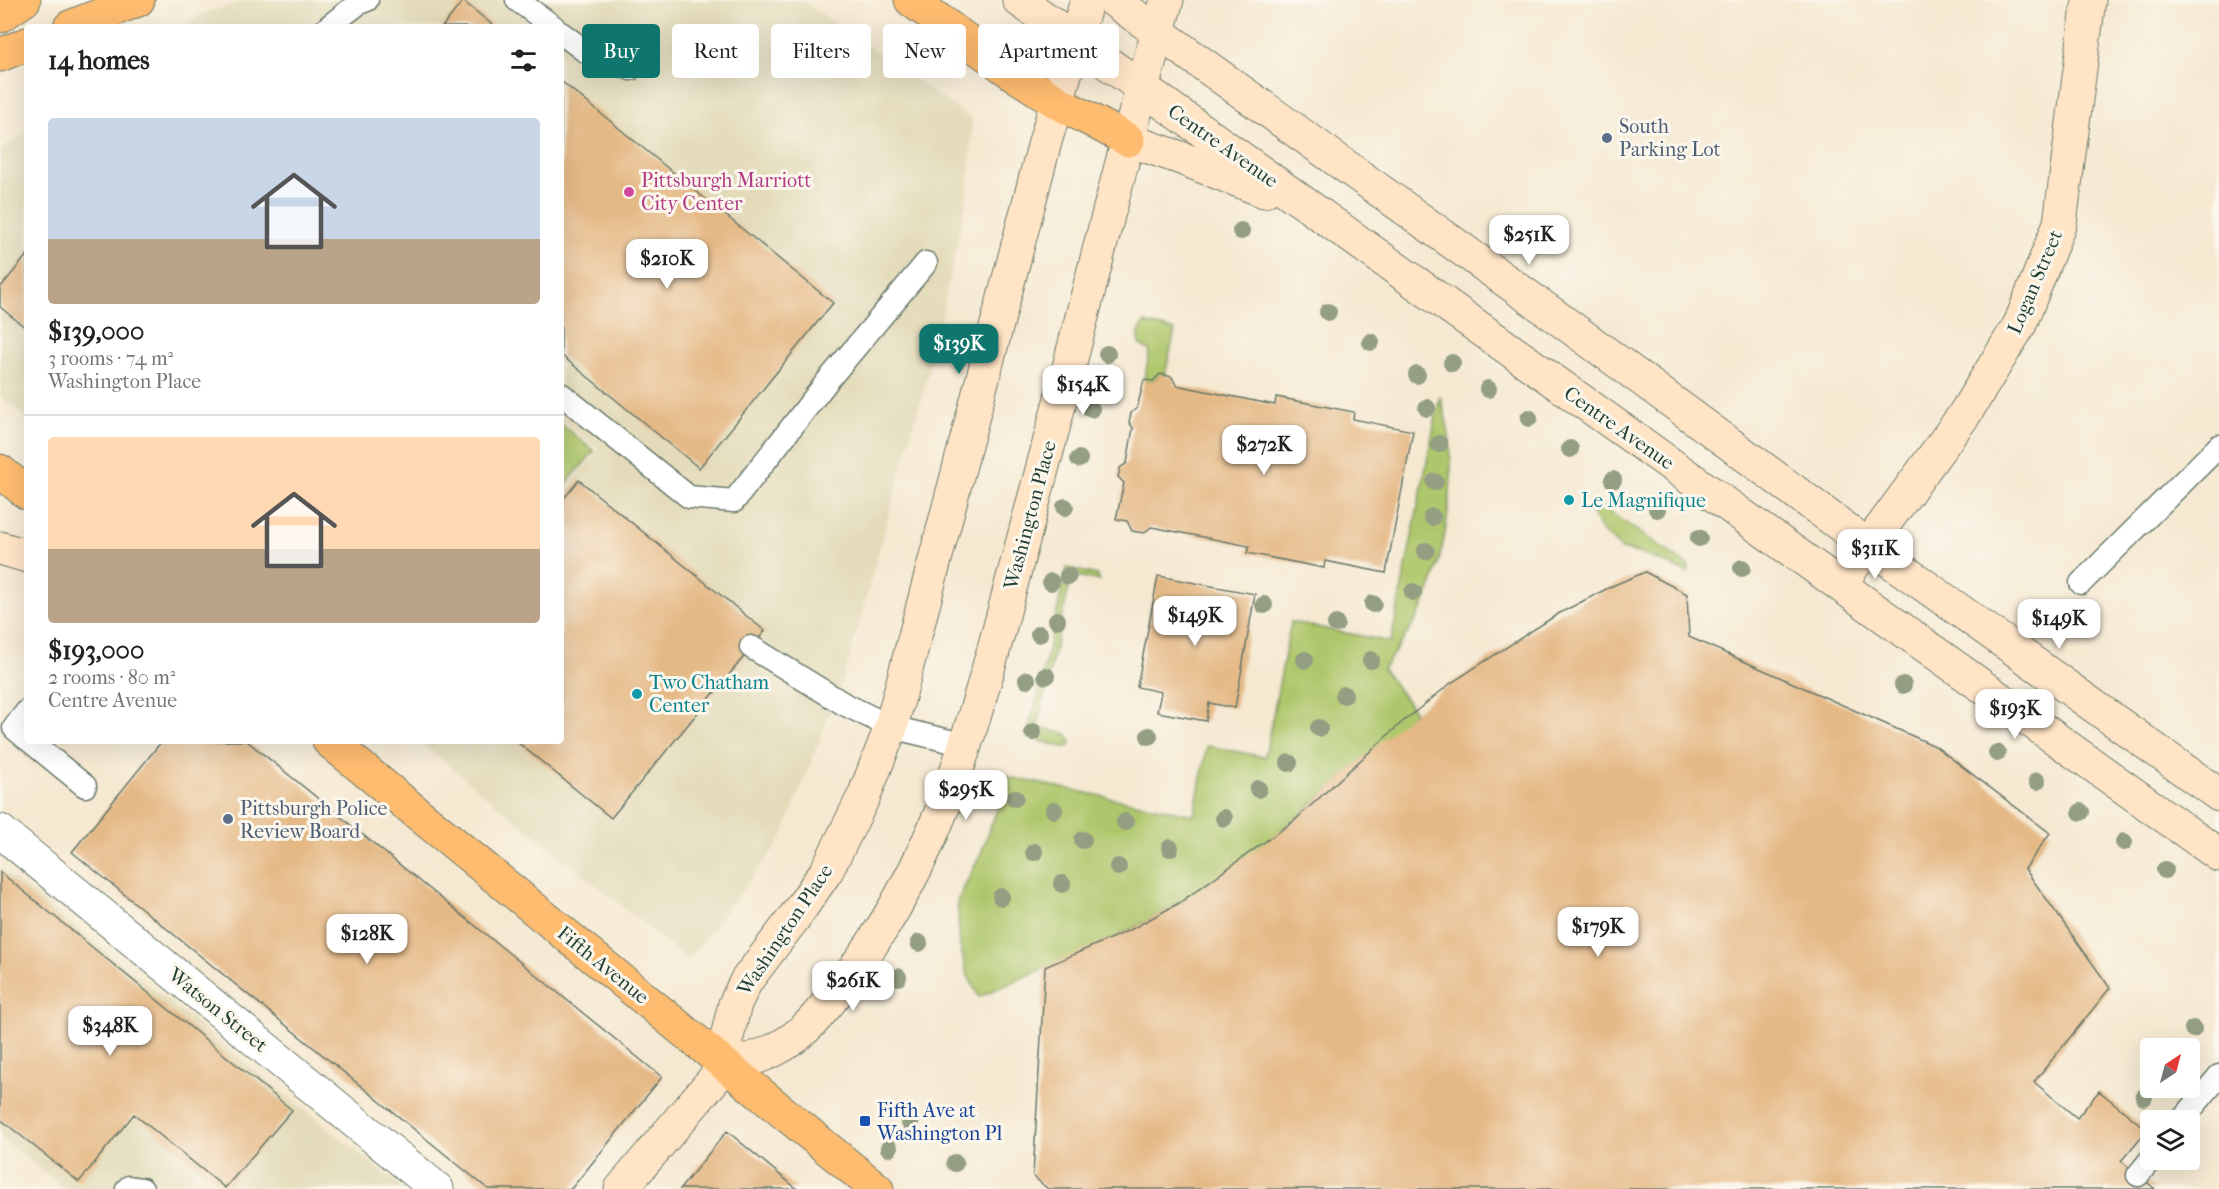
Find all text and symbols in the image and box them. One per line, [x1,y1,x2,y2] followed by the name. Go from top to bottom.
[582,24,660,78] chip: Buy
[672,24,759,78] chip: Rent
[771,24,871,78] chip: Filters
[883,24,966,78] chip: New
[978,24,1119,78] chip: Apartment
[507,44,540,77] icon: filters
[48,45,150,76] text: 14 homes
[1164,100,1283,192] street label: Centre Avenue
[1619,115,1721,161] place label: South Parking Lot
[1600,131,1614,145] marker: South Parking Lot
[240,157,348,265] icon: home
[641,169,811,215] place label: Pittsburgh Marriott City Center
[622,185,636,199] marker: Pittsburgh Marriott City Center
[1487,215,1571,266] pin: $251K
[1503,223,1555,246] text: $251K
[2003,226,2067,338] street label: Logan Street
[625,239,709,290] pin: $210K
[640,247,694,270] text: $210K
[48,316,144,347] text: $139,000
[917,324,1001,375] pin: $139K
[933,332,985,355] text: $139K
[48,347,173,370] text: 3 rooms · 74 m²
[1041,365,1125,416] pin: $154K
[48,370,201,393] text: Washington Place
[1056,373,1110,396] text: $154K
[1560,382,1679,474] street label: Centre Avenue
[1222,425,1306,476] pin: $272K
[1236,433,1292,456] text: $272K
[999,438,1061,593] street label: Washington Place
[240,476,348,584] icon: home
[1581,489,1706,512] place label: Le Magnifique
[1562,493,1576,507] marker: Le Magnifique
[1833,529,1917,580] pin: $311K
[1851,537,1899,560] text: $311K
[1153,596,1237,647] pin: $149K
[2017,599,2101,650] pin: $149K
[1168,604,1222,627] text: $149K
[2032,607,2086,630] text: $149K
[48,635,144,666] text: $193,000
[48,666,175,689] text: 2 rooms · 80 m²
[649,671,770,717] place label: Two Chatham Center
[630,687,644,701] marker: Two Chatham Center
[48,689,177,712] text: Centre Avenue
[1973,689,2057,740] pin: $193K
[1989,697,2041,720] text: $193K
[924,770,1008,821] pin: $295K
[939,778,993,801] text: $295K
[240,797,388,843] place label: Pittsburgh Police Review Board
[221,812,235,826] marker: Pittsburgh Police Review Board
[732,860,837,1001] street label: Washington Place
[1556,907,1640,958] pin: $179K
[325,914,409,965] pin: $128K
[1572,915,1624,938] text: $179K
[553,921,653,1009] street label: Fifth Avenue
[340,922,394,945] text: $128K
[811,961,895,1012] pin: $261K
[163,962,272,1057] street label: Watson Street
[826,969,880,992] text: $261K
[68,1006,152,1057] pin: $348K
[82,1014,138,1037] text: $348K
[2140,1038,2200,1098] north arrow
[2140,1038,2200,1170] map controls
[876,1099,1003,1145] place label: Fifth Ave at Washington Pl
[2140,1110,2200,1170] button: layers
[858,1114,872,1128] marker: Fifth Ave at Washington Pl

